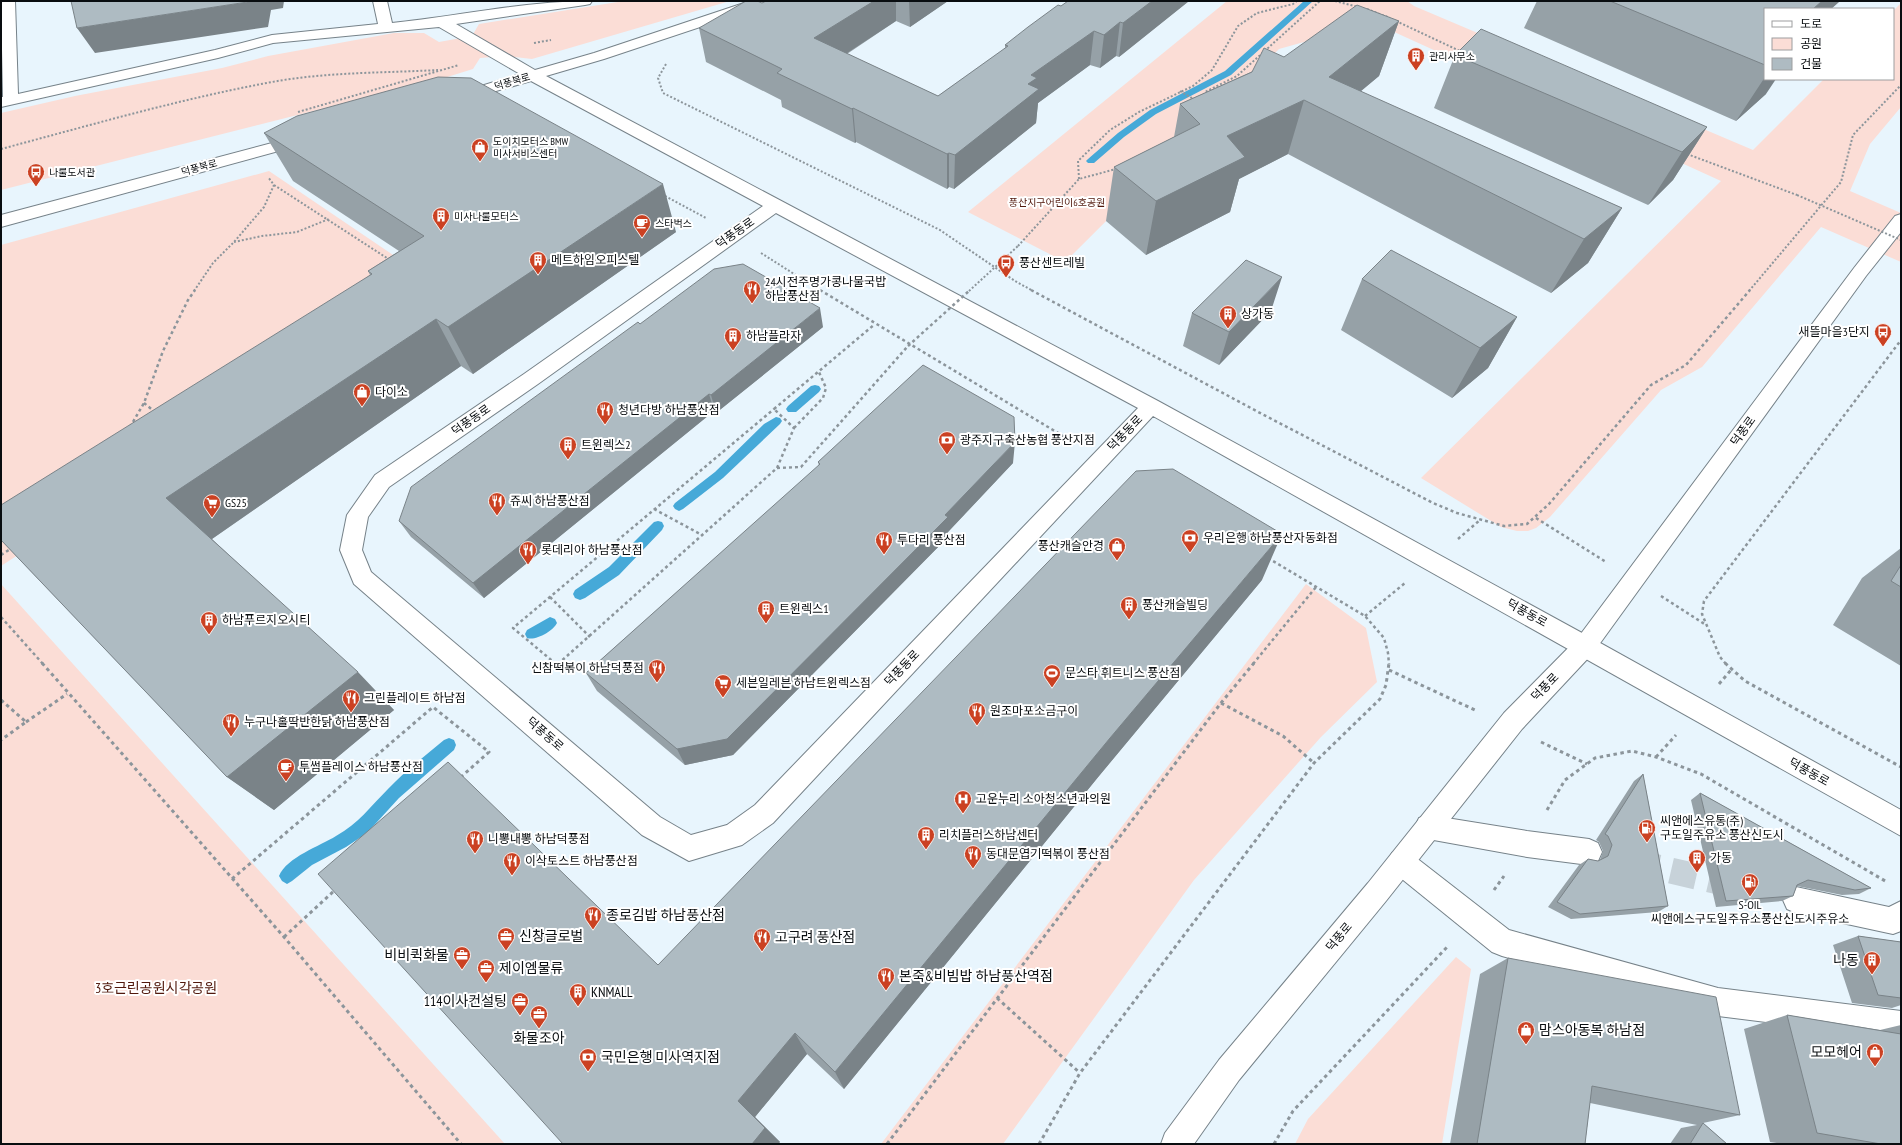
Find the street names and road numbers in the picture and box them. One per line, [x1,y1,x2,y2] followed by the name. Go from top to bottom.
[493,70,532,93] street label: 덕풍북로
[180,156,219,179] street label: 덕풍북로
[712,214,757,251] street label: 덕풍동로
[448,401,493,438] street label: 덕풍동로
[1104,412,1145,454] street label: 덕풍동로
[1727,413,1758,449] street label: 덕풍로
[1504,595,1550,630] street label: 덕풍동로
[881,647,922,689] street label: 덕풍동로
[1528,670,1562,704] street label: 덕풍로
[524,713,567,754] street label: 덕풍동로
[1786,754,1832,789] street label: 덕풍동로
[1322,919,1355,954] street label: 덕풍로

